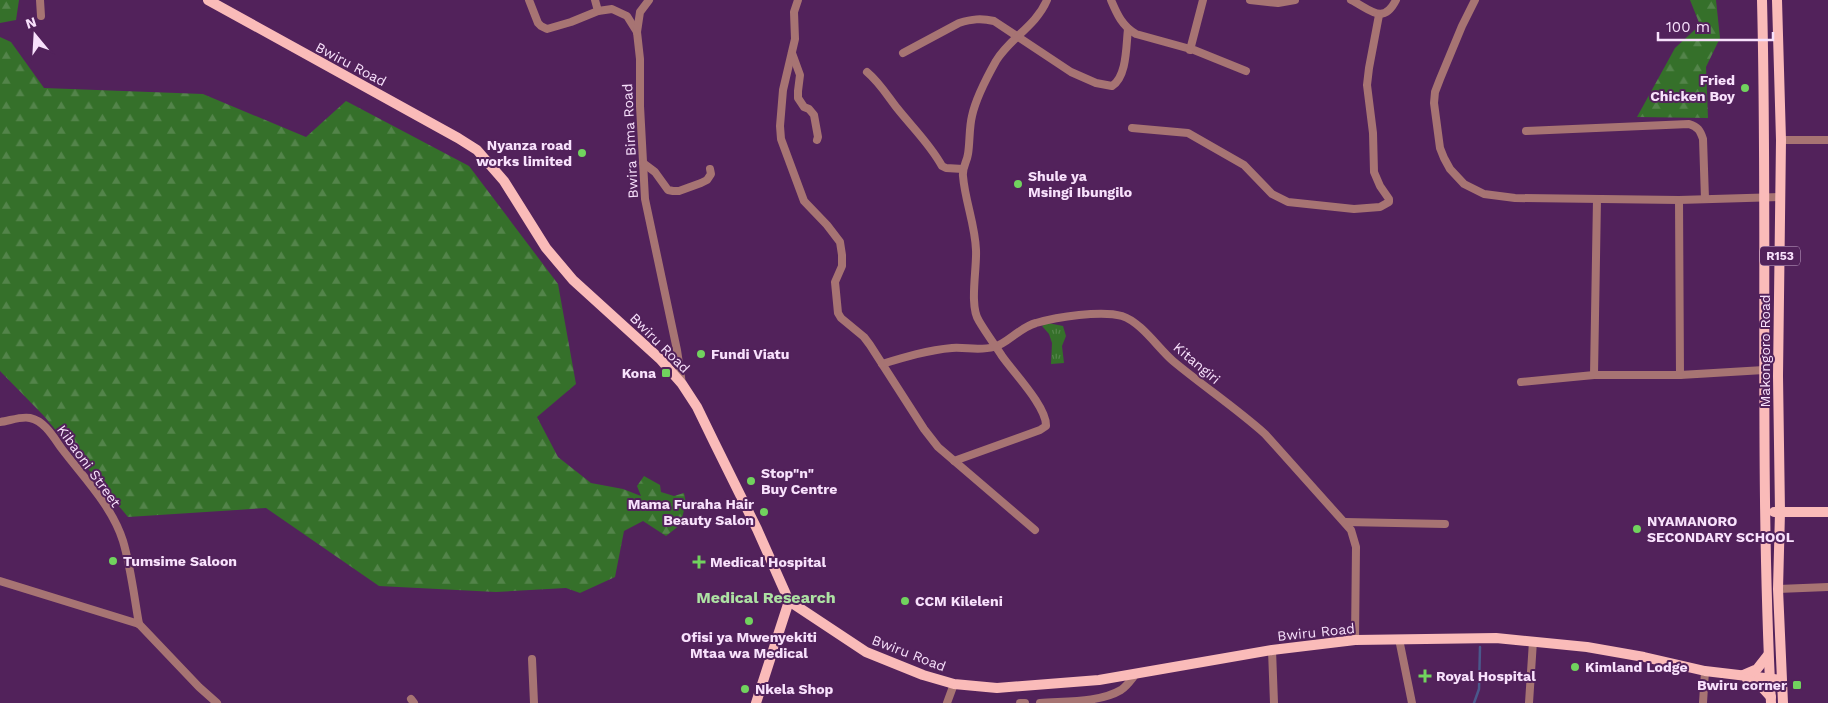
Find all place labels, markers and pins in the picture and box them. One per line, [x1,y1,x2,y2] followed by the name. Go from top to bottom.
[1650,72,1735,104] place label: Fried Chicken Boy
[1739,82,1751,94] marker: Fried Chicken Boy
[476,137,572,169] place label: Nyanza road works limited
[576,147,588,159] marker: Nyanza road works limited
[1028,168,1132,200] place label: Shule ya Msingi Ibungilo
[1012,178,1024,190] marker: Shule ya Msingi Ibungilo
[711,346,789,362] place label: Fundi Viatu
[695,348,707,360] marker: Fundi Viatu
[622,365,657,381] place label: Kona
[660,367,672,379] marker: Kona
[761,465,837,497] place label: Stop"n" Buy Centre
[745,475,757,487] marker: Stop"n" Buy Centre
[628,496,754,528] place label: Mama Furaha Hair Beauty Salon
[758,506,770,518] marker: Mama Furaha Hair Beauty Salon
[1647,513,1795,545] place label: NYAMANORO SECONDARY SCHOOL
[1631,523,1643,535] marker: NYAMANORO SECONDARY SCHOOL
[123,553,237,569] place label: Tumsime Saloon
[710,554,826,570] place label: Medical Hospital
[107,555,119,567] marker: Tumsime Saloon
[692,555,706,569] marker: Medical Hospital
[915,593,1003,609] place label: CCM Kileleni
[899,595,911,607] marker: CCM Kileleni
[743,615,755,627] marker: Ofisi ya Mwenyekiti Mtaa wa Medical
[681,629,817,661] place label: Ofisi ya Mwenyekiti Mtaa wa Medical
[1585,659,1688,675] place label: Kimland Lodge
[1569,661,1581,673] marker: Kimland Lodge
[1436,668,1536,684] place label: Royal Hospital
[1418,669,1432,683] marker: Royal Hospital
[1697,677,1787,693] place label: Bwiru corner
[1791,679,1803,691] marker: Bwiru corner
[755,681,834,697] place label: Nkela Shop
[739,683,751,695] marker: Nkela Shop

